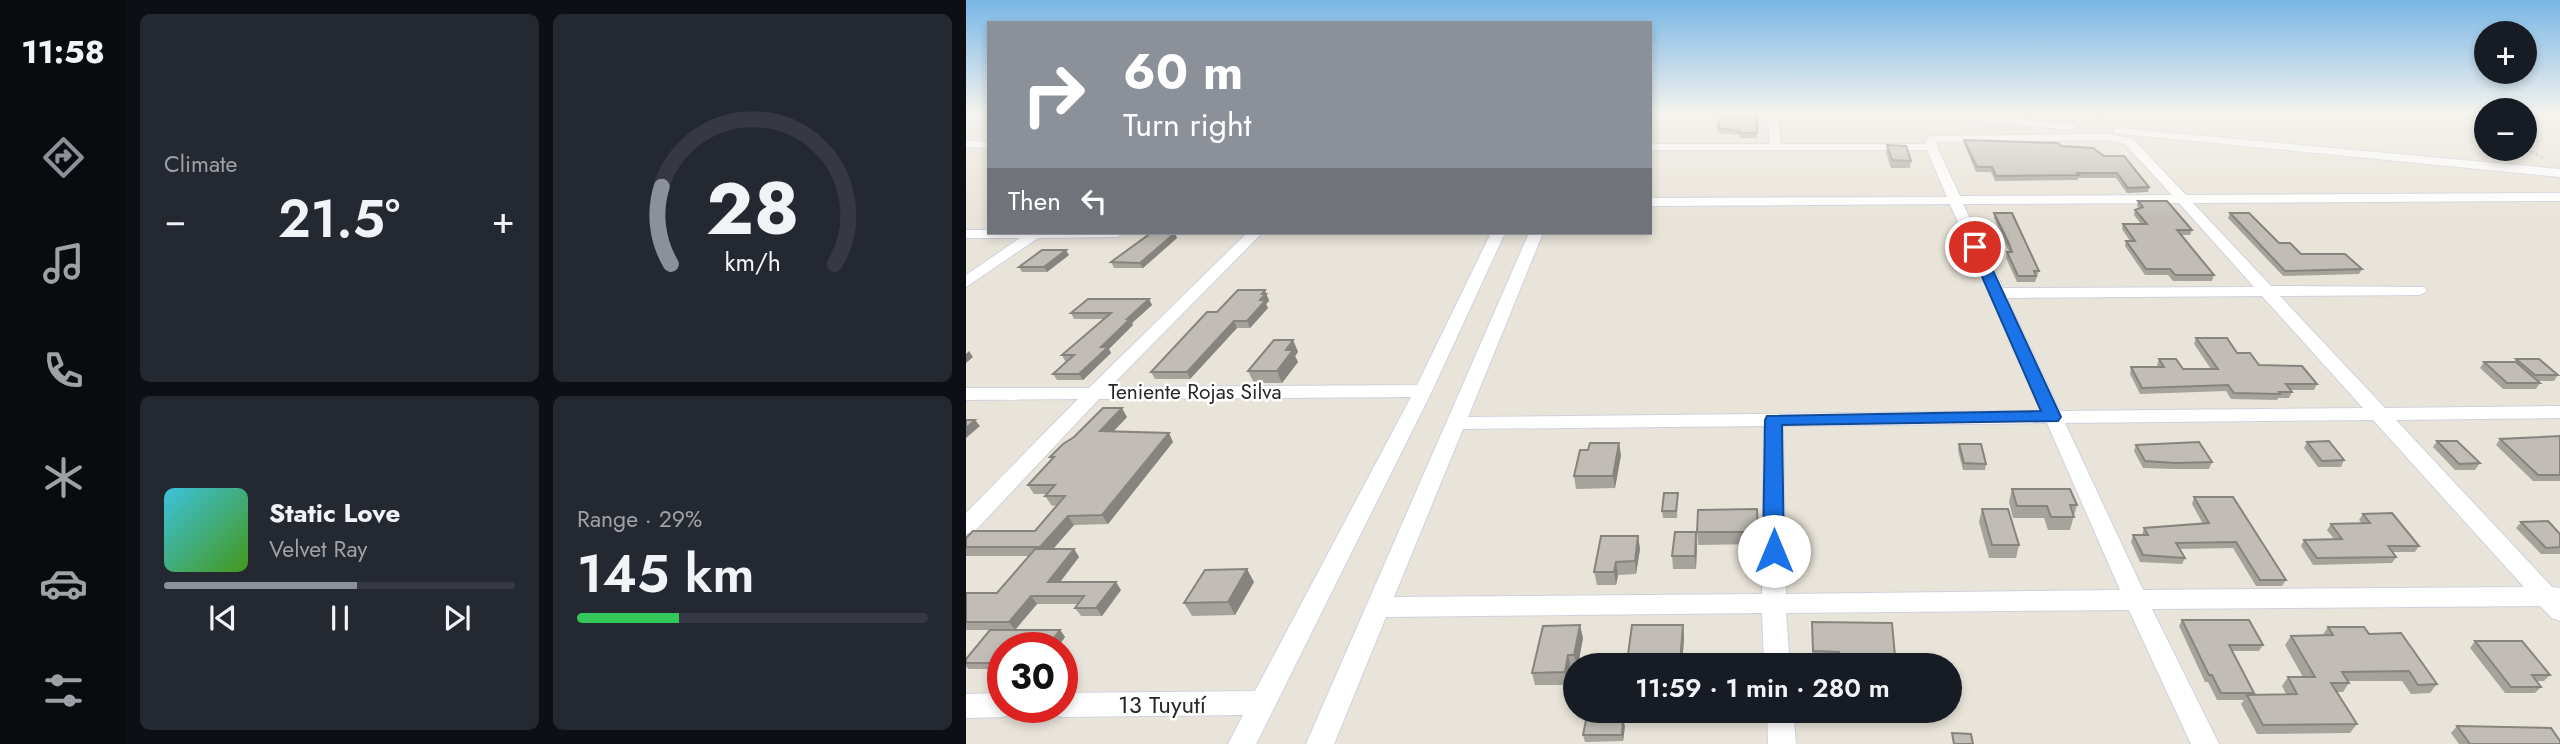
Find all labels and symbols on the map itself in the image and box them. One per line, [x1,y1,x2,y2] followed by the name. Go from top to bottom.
[1945,217,2005,277] pin
[1108,377,1282,407] street label: Teniente Rojas Silva
[1737,514,1811,588] position arrow
[987,632,1078,723] speed limit sign: 30
[1118,687,1207,722] street label: 13 Tuyutí

